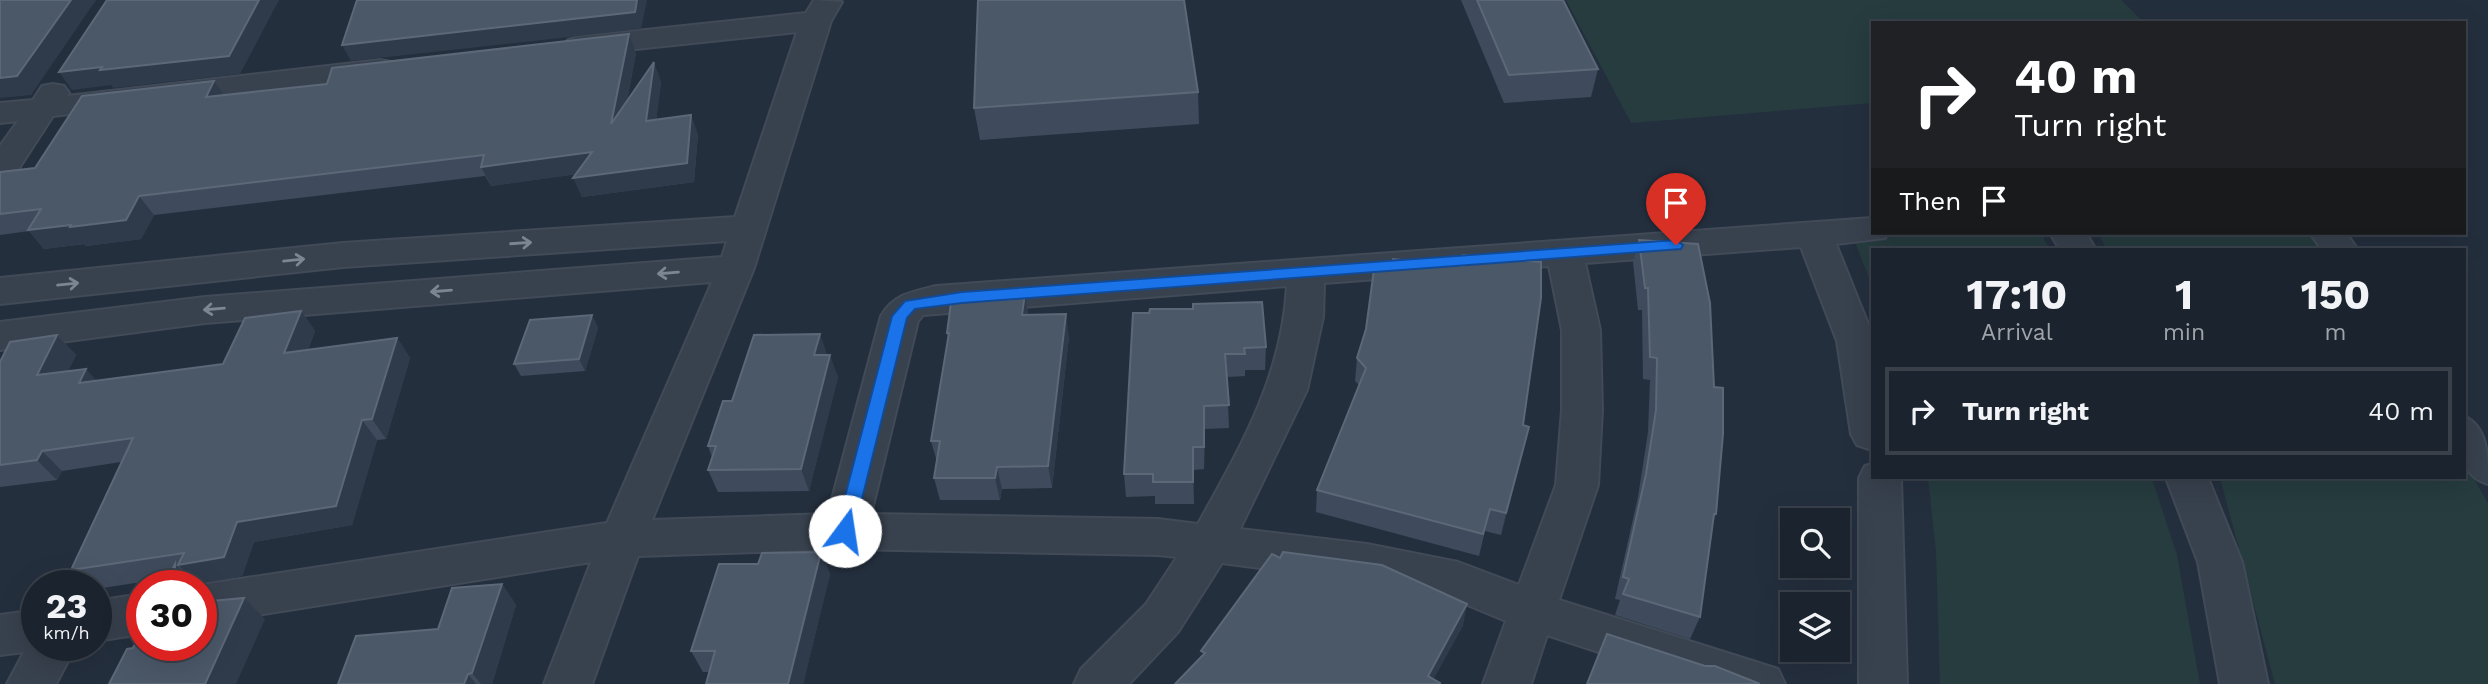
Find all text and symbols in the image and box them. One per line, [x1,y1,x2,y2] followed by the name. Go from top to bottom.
[2014,47,2137,105] text: 40 m
[1899,49,1990,140] icon: right
[2014,106,2166,144] text: Turn right
[1646,173,1706,245] pin
[1975,182,2013,220] icon: arrive
[1657,184,1695,222] icon: arrive
[1899,186,1961,216] text: Then
[509,236,532,249] one-way arrow
[282,254,305,267] one-way arrow
[657,267,679,280] one-way arrow
[1967,270,2067,319] text: 17:10
[2175,270,2193,319] text: 1
[2301,270,2370,319] text: 150
[56,277,79,290] one-way arrow
[430,285,453,298] one-way arrow
[203,303,226,316] one-way arrow
[1981,319,2053,346] text: Arrival
[2163,319,2205,346] text: min
[2325,319,2347,346] text: m
[1903,392,1941,430] icon: right
[1962,396,2089,426] text: Turn right
[2368,396,2434,426] text: 40 m
[808,494,882,568] position arrow
[1780,508,1850,662] map controls
[1780,508,1850,578] button: search
[126,570,217,661] speed limit sign: 30
[46,585,87,627] text: 23
[1780,592,1850,662] button: layers
[43,622,90,643] text: km/h

